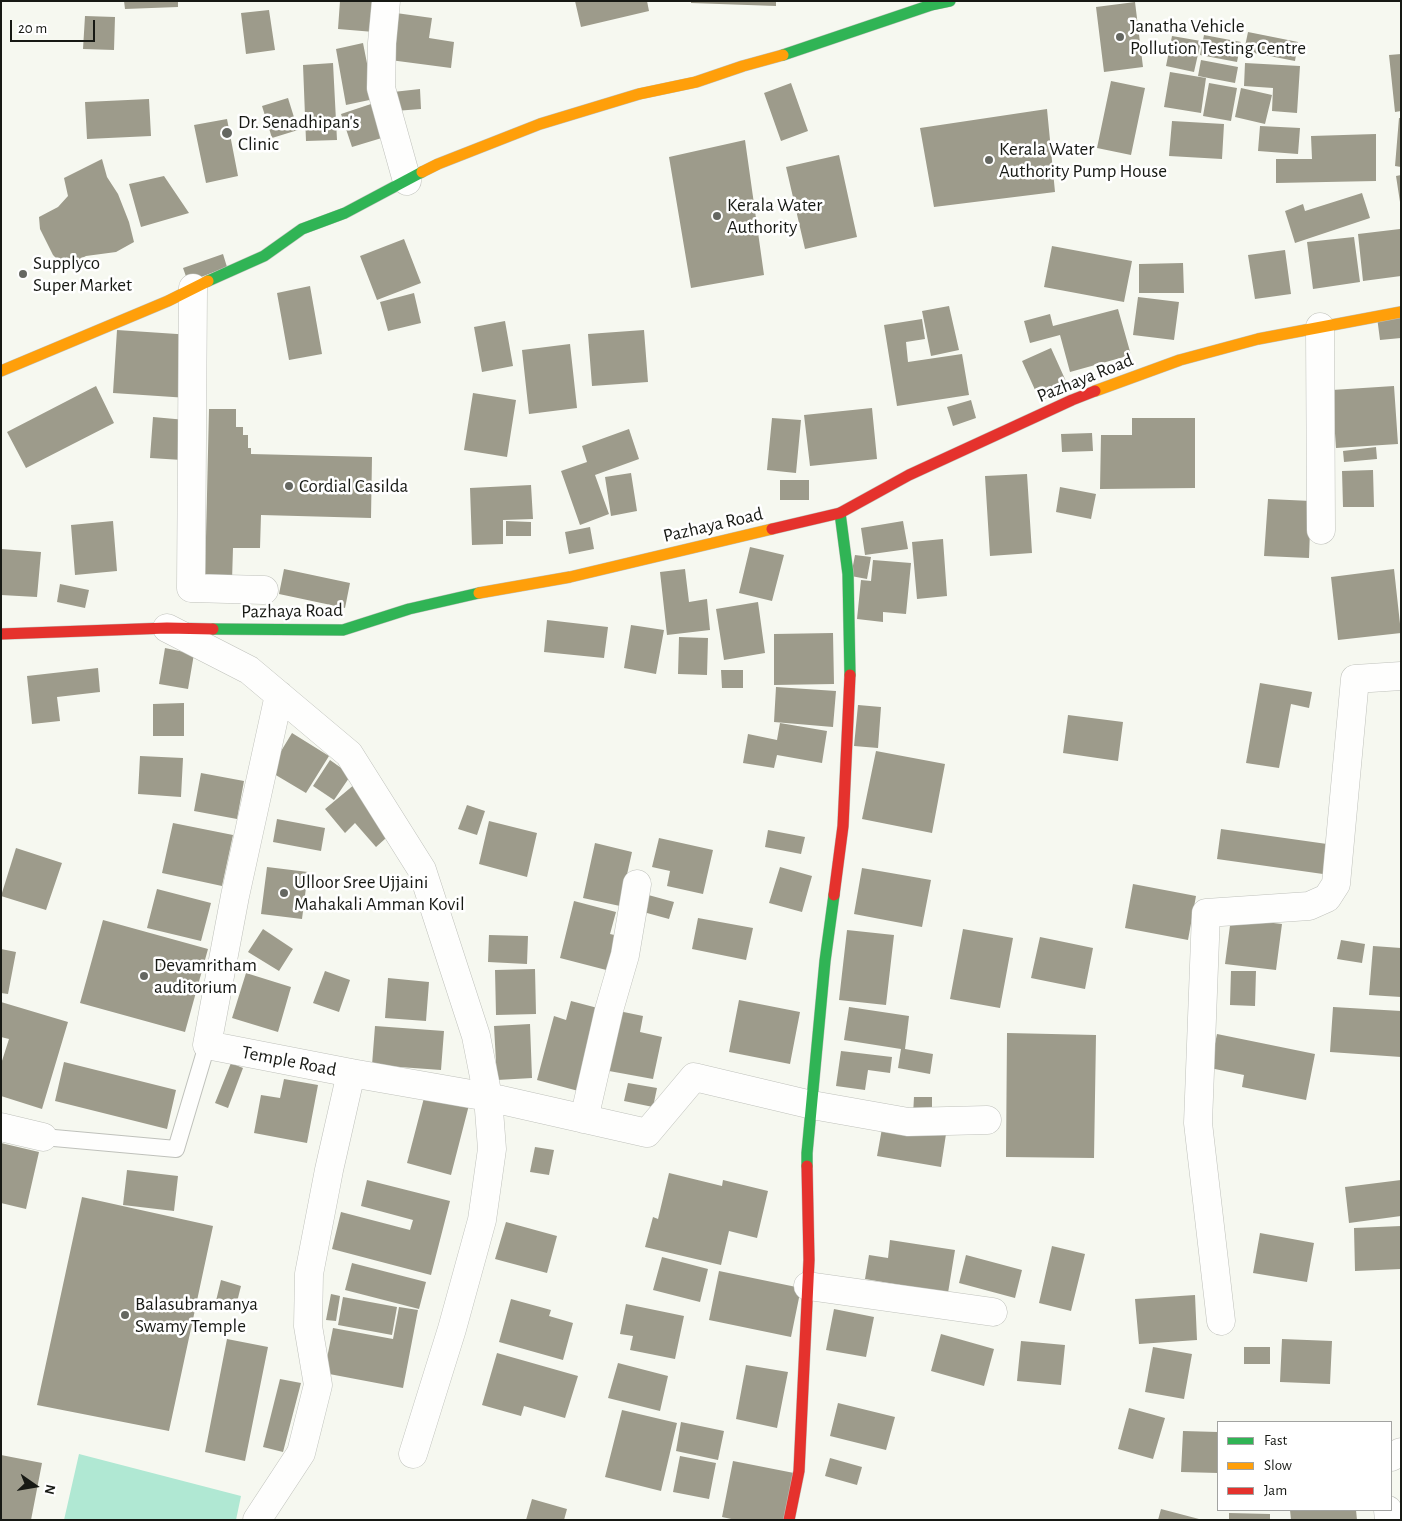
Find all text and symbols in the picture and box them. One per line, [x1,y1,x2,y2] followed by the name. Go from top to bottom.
[12,10,98,42] scale bar
[1130,15,1306,59] place label: Janatha Vehicle Pollution Testing Centre
[18,21,47,36] text: 20 m
[1114,31,1126,43] marker: Janatha Vehicle Pollution Testing Centre
[238,111,360,155] place label: Dr. Senadhipan's Clinic
[220,126,234,140] marker: Dr. Senadhipan's Clinic
[999,138,1167,182] place label: Kerala Water Authority Pump House
[983,154,995,166] marker: Kerala Water Authority Pump House
[727,194,822,238] place label: Kerala Water Authority
[711,210,723,222] marker: Kerala Water Authority
[33,252,132,296] place label: Supplyco Super Market
[17,268,29,280] marker: Supplyco Super Market
[1033,348,1137,408] street label: Pazhaya Road
[299,475,408,497] place label: Cordial Casilda
[283,480,295,492] marker: Cordial Casilda
[661,502,765,548] street label: Pazhaya Road
[241,599,343,623] street label: Pazhaya Road
[294,871,465,915] place label: Ulloor Sree Ujjaini Mahakali Amman Kovil
[278,887,290,899] marker: Ulloor Sree Ujjaini Mahakali Amman Kovil
[154,954,257,998] place label: Devamritham auditorium
[138,970,150,982] marker: Devamritham auditorium
[240,1041,338,1081] street label: Temple Road
[135,1293,258,1337] place label: Balasubramanya Swamy Temple
[119,1309,131,1321] marker: Balasubramanya Swamy Temple
[1217,1421,1392,1511] legend
[1264,1433,1287,1448] text: Fast
[1264,1458,1292,1473] text: Slow
[10,1461,60,1511] north arrow
[42,1483,58,1496] text: N
[1264,1483,1287,1498] text: Jam

